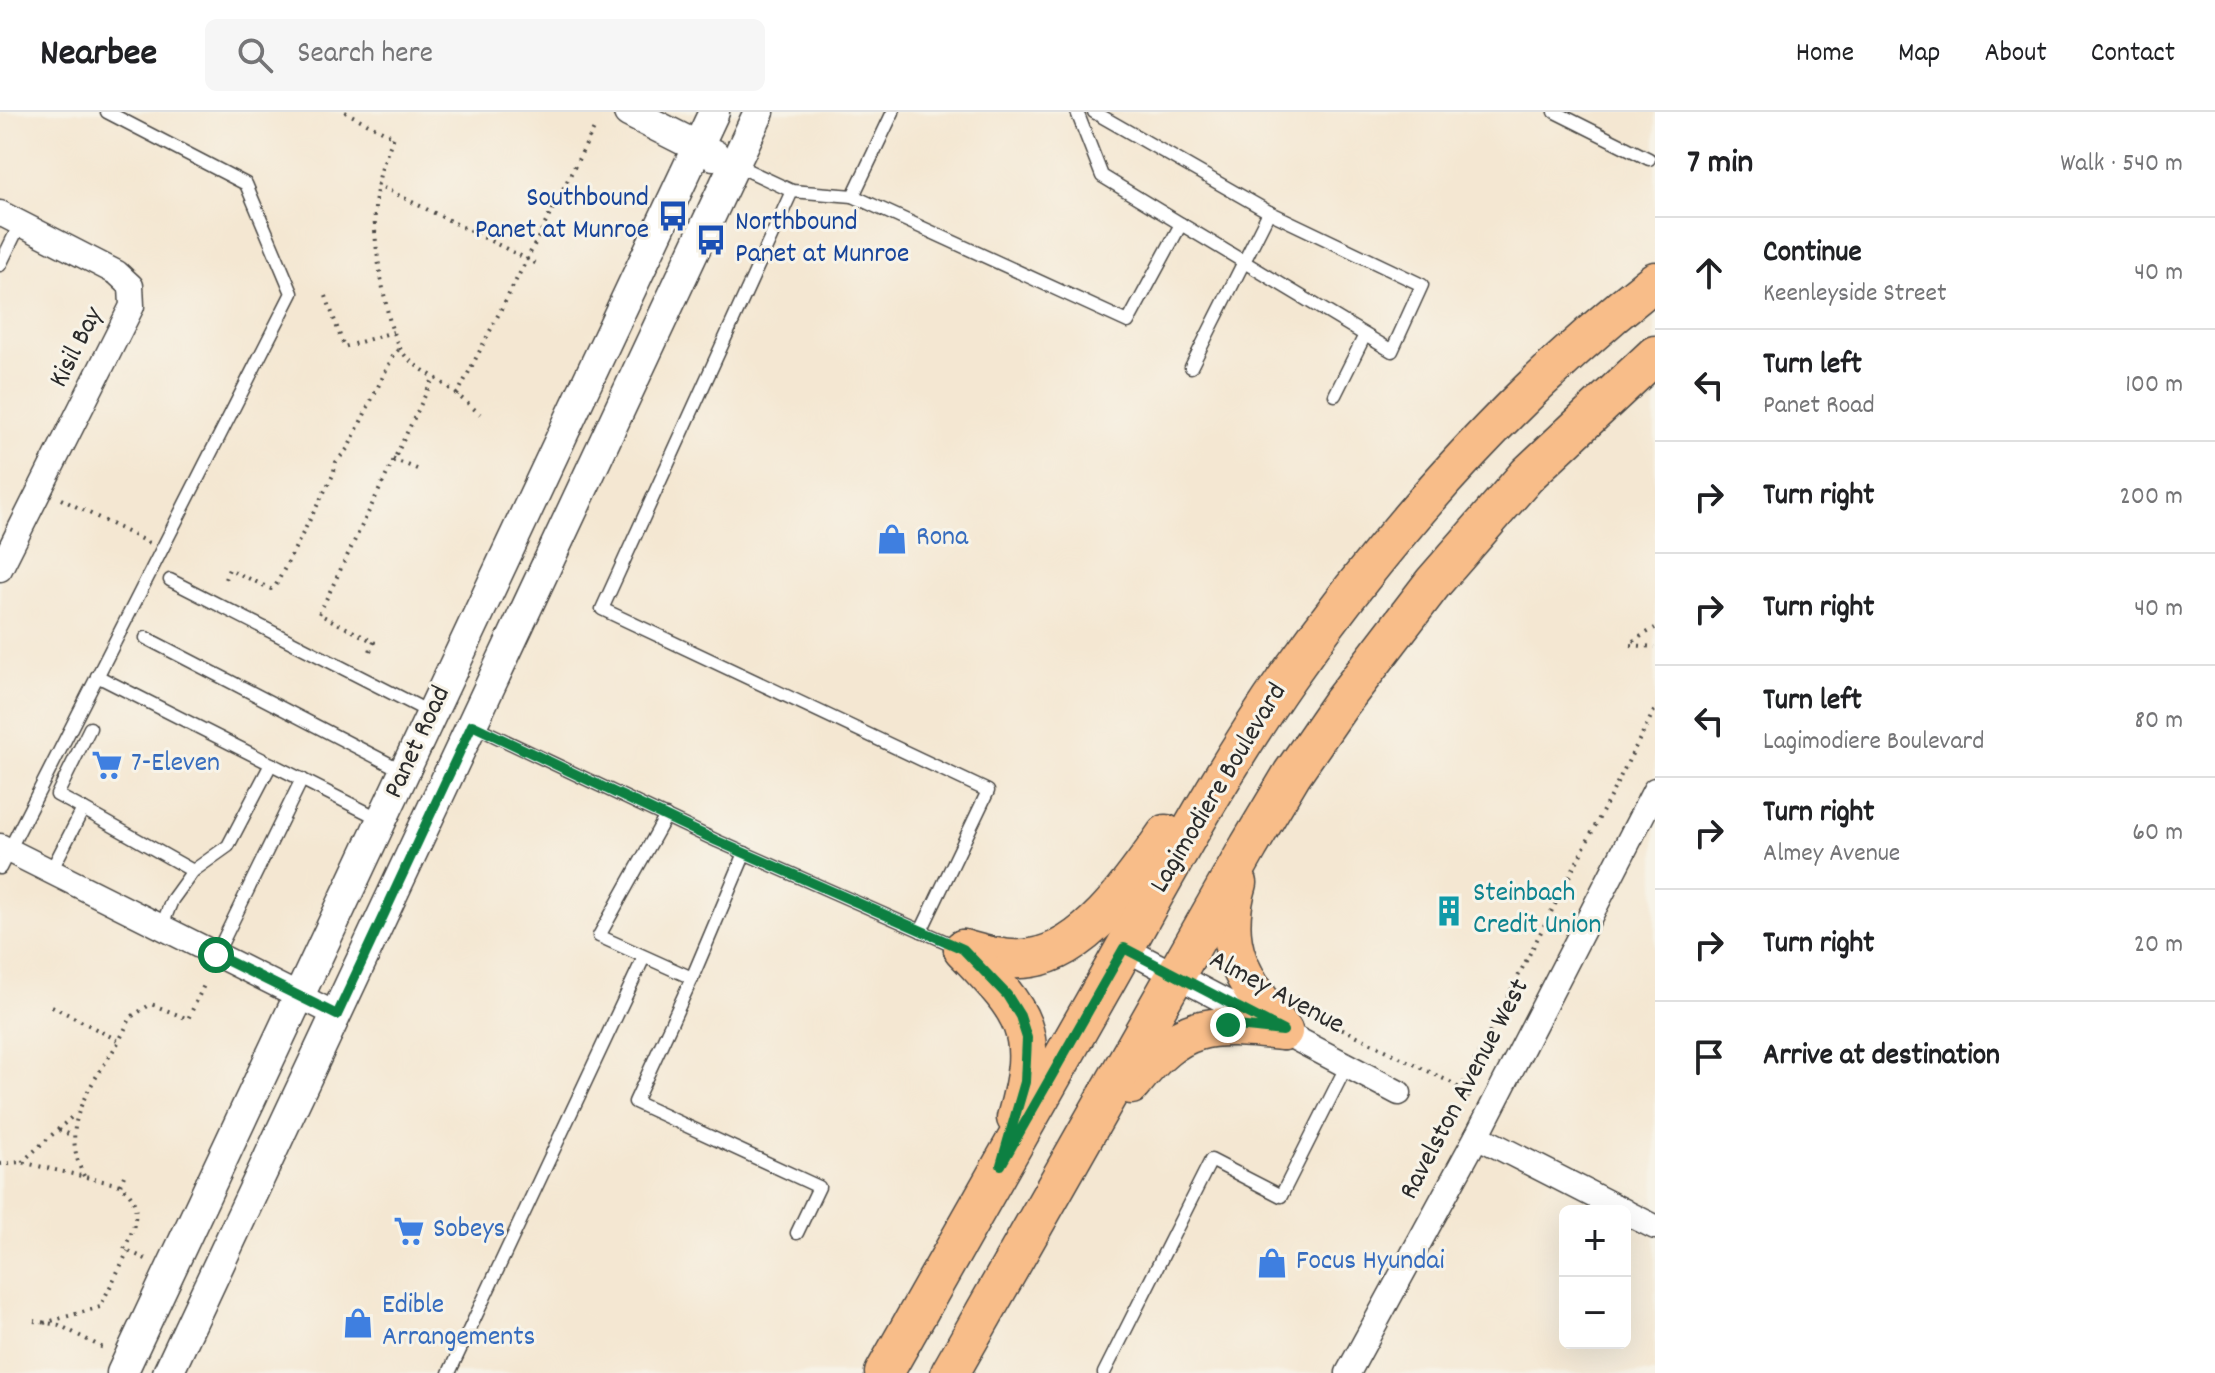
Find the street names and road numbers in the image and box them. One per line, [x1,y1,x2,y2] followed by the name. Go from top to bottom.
[41,300,116,395] street label: Kisil Bay
[1141,676,1299,902] street label: Lagimodiere Boulevard
[375,680,463,806] street label: Panet Road
[1201,942,1351,1046] street label: Almey Avenue
[1391,972,1541,1208] street label: Ravelston Avenue West

